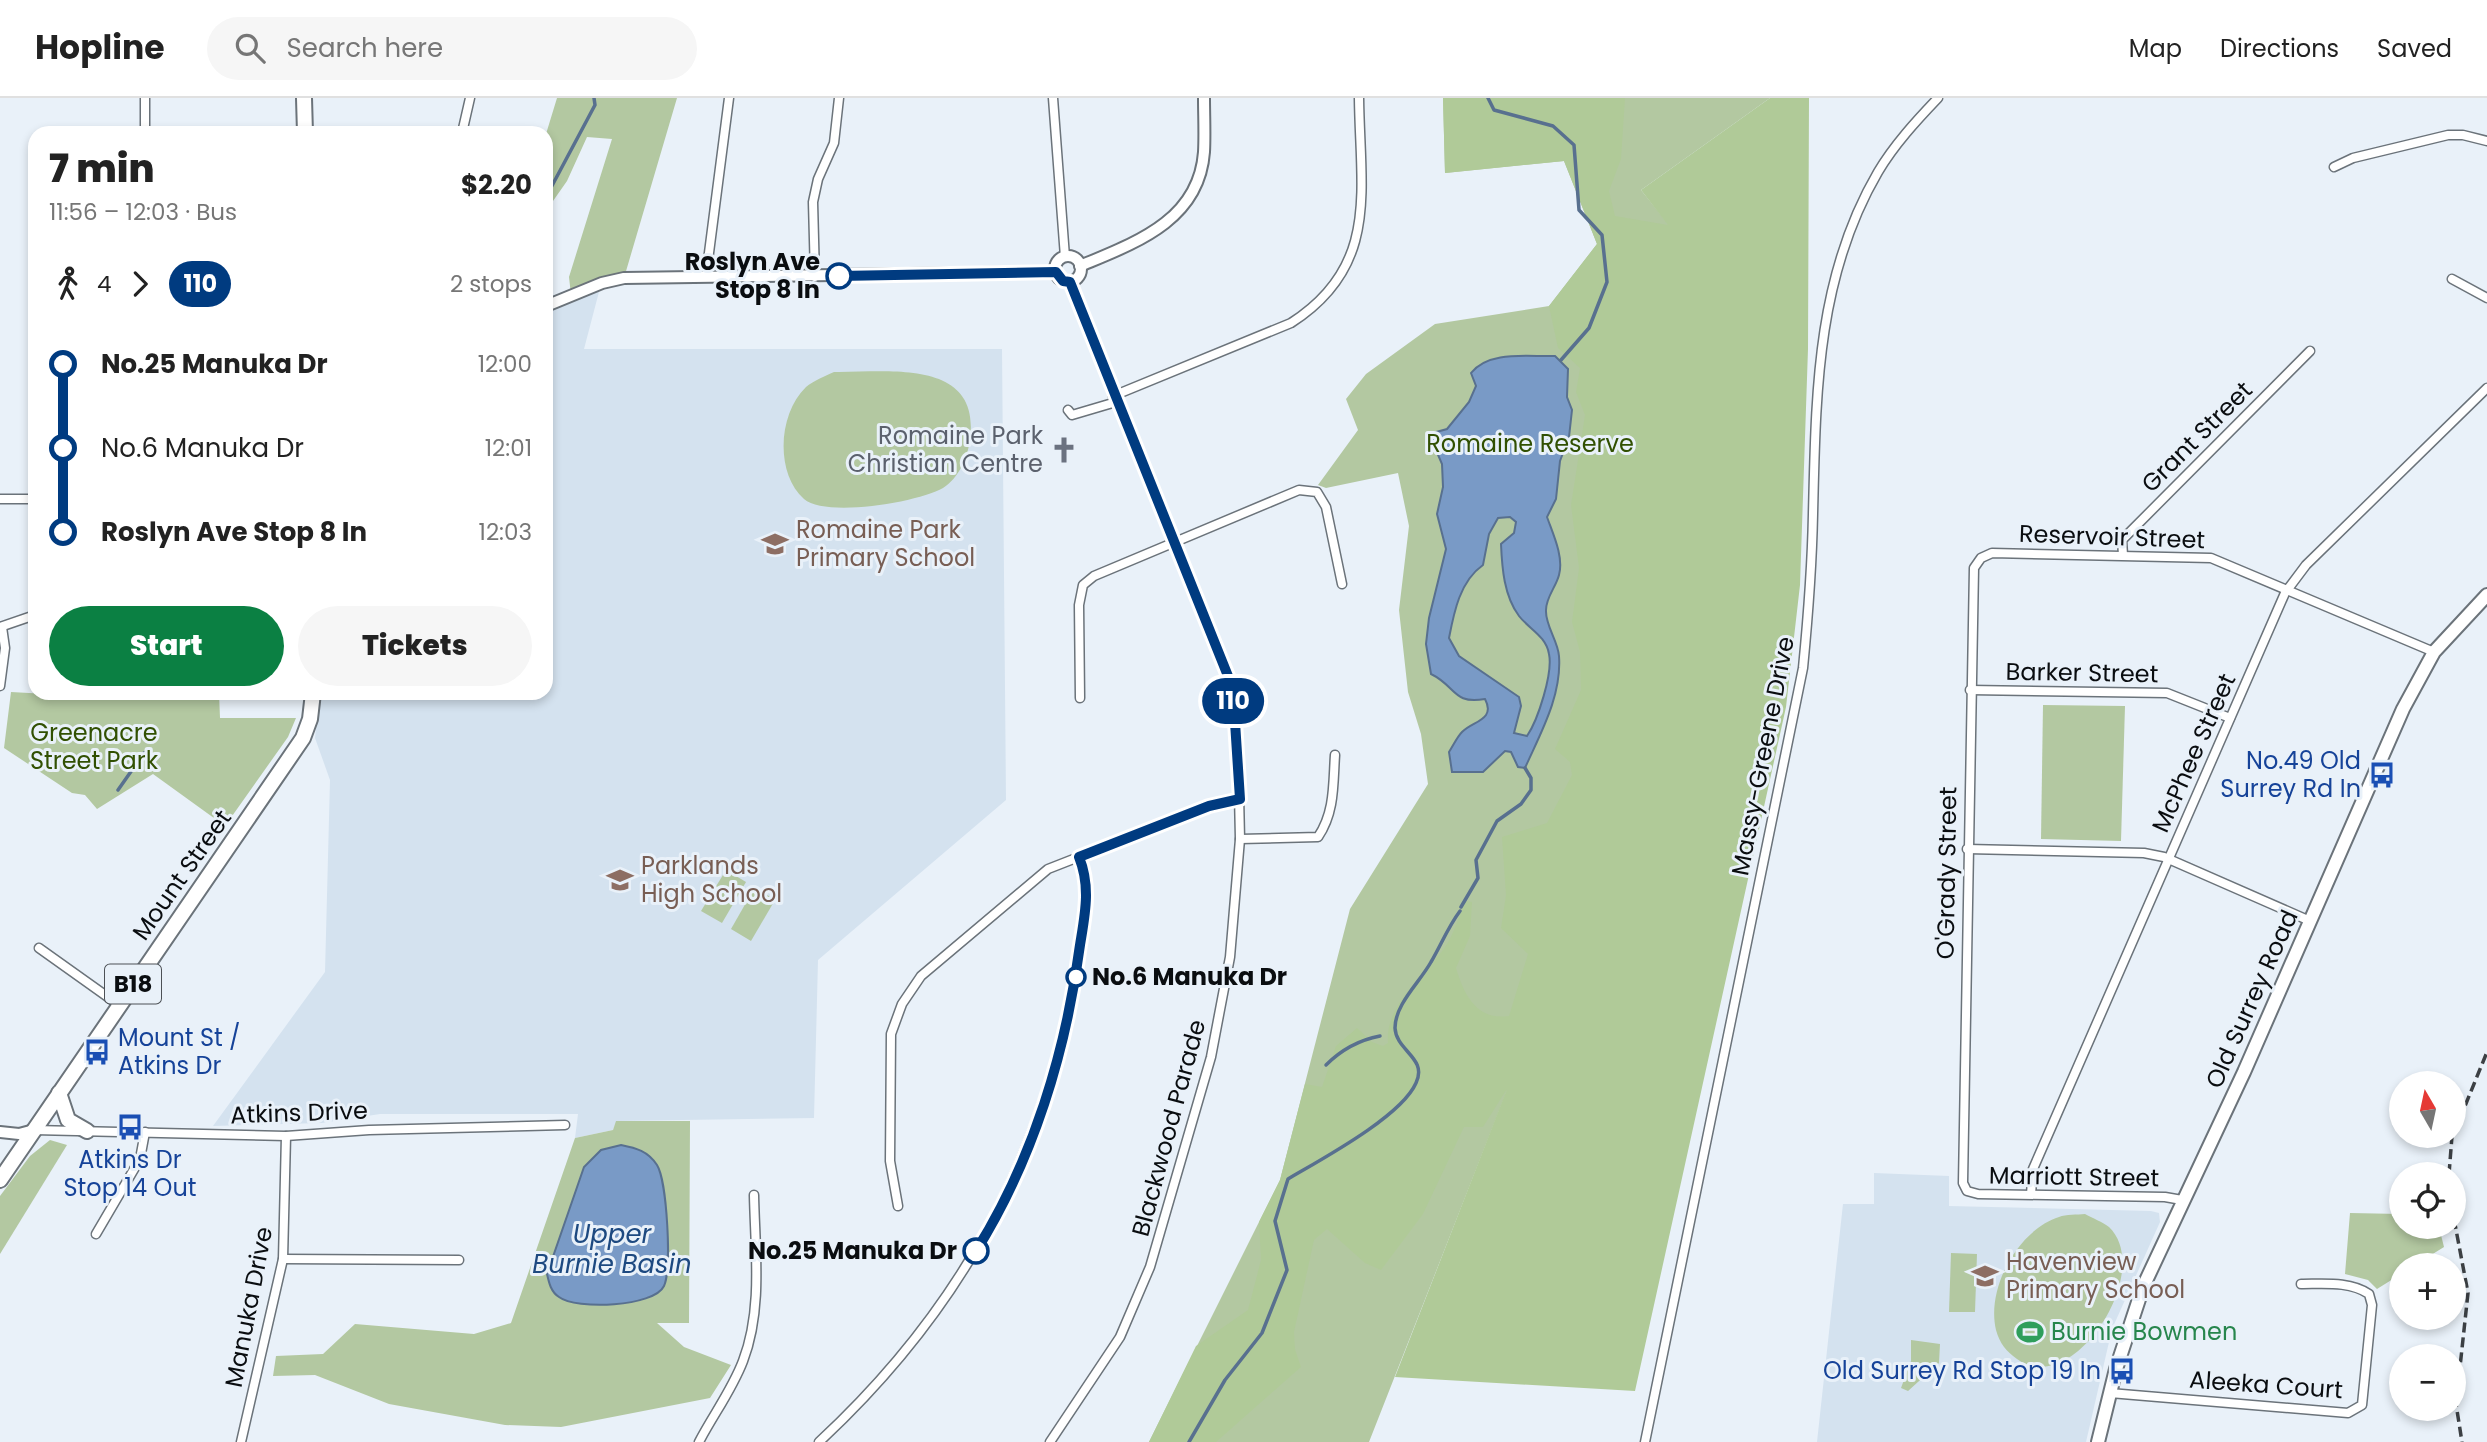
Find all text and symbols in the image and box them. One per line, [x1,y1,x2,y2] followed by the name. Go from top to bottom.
[207,17,697,80] search box
[35,24,165,71] text: Hopline
[231,29,269,67] icon: search
[287,30,443,66] text: Search here
[2129,32,2182,65] text: Map
[2220,32,2339,65] text: Directions
[2377,32,2452,65] text: Saved
[49,142,154,195] text: 7 min
[461,167,532,203] text: $2.20
[49,196,237,228] text: 11:56 – 12:03 · Bus
[685,245,820,306] place label: Roslyn Ave Stop 8 In
[826,263,852,289] marker: Roslyn Ave Stop 8 In
[49,265,87,303] icon: walk
[121,265,159,303] icon: forward
[183,267,217,300] text: 110
[97,268,111,300] text: 4
[450,268,532,300] text: 2 stops
[101,346,328,382] text: No.25 Manuka Dr
[478,348,532,380] text: 12:00
[2134,374,2259,499] street label: Grant Street
[848,419,1044,480] place label: Romaine Park Christian Centre
[1426,427,1634,460] park label: Romaine Reserve
[101,430,304,466] text: No.6 Manuka Dr
[485,432,532,464] text: 12:01
[1049,435,1079,465] church icon: Romaine Park Christian Centre
[796,513,975,574] place label: Romaine Park Primary School
[101,514,367,550] text: Roslyn Ave Stop 8 In
[479,516,532,548] text: 12:03
[2018,517,2206,556] street label: Reservoir Street
[760,529,790,559] school or university icon: Romaine Park Primary School
[49,606,284,686] button: Start
[298,606,532,686] button: Tickets
[1723,634,1802,878] street label: Massy-Greene Drive
[2005,655,2159,690] street label: Barker Street
[2144,668,2243,838] street label: McPhee Street
[1193,678,1273,724] line badge: 110
[1216,684,1250,717] text: 110
[30,716,159,777] park label: Greenacre Street Park
[2220,744,2361,805] place label: No.49 Old Surrey Rd In
[2367,760,2397,790] bus stop icon: No.49 Old Surrey Rd In
[1928,786,1965,960] street label: O'Grady Street
[124,803,239,947] street label: Mount Street
[641,849,782,910] place label: Parklands High School
[605,865,635,895] school or university icon: Parklands High School
[2197,904,2306,1093] street label: Old Surrey Road
[1092,960,1287,993] place label: No.6 Manuka Dr
[105,964,161,1004] road number: B18
[1066,967,1086,987] marker: No.6 Manuka Dr
[1124,1016,1213,1240] street label: Blackwood Parade
[118,1021,241,1082] place label: Mount St / Atkins Dr
[82,1037,112,1067] bus stop icon: Mount St / Atkins Dr
[2389,1071,2466,1148] north arrow
[2389,1071,2466,1421] map controls
[230,1094,368,1131] street label: Atkins Drive
[115,1112,145,1142] bus stop icon: Atkins Dr Stop 14 Out
[64,1143,196,1204] place label: Atkins Dr Stop 14 Out
[1989,1159,2159,1194] street label: Marriott Street
[2389,1162,2466,1239] button: locate
[532,1216,692,1282] water label: Upper Burnie Basin
[217,1224,280,1390] street label: Manuka Drive
[748,1234,957,1267] place label: No.25 Manuka Dr
[963,1238,989,1264] marker: No.25 Manuka Dr
[2006,1245,2185,1306] place label: Havenview Primary School
[2389,1253,2466,1330] button: +
[1970,1261,2000,1291] school or university icon: Havenview Primary School
[2051,1315,2237,1348] place label: Burnie Bowmen
[2015,1317,2045,1347] sports icon: Burnie Bowmen
[2389,1344,2466,1421] button: −
[1823,1354,2101,1387] place label: Old Surrey Rd Stop 19 In
[2107,1356,2137,1386] bus stop icon: Old Surrey Rd Stop 19 In
[2188,1363,2344,1406] street label: Aleeka Court

